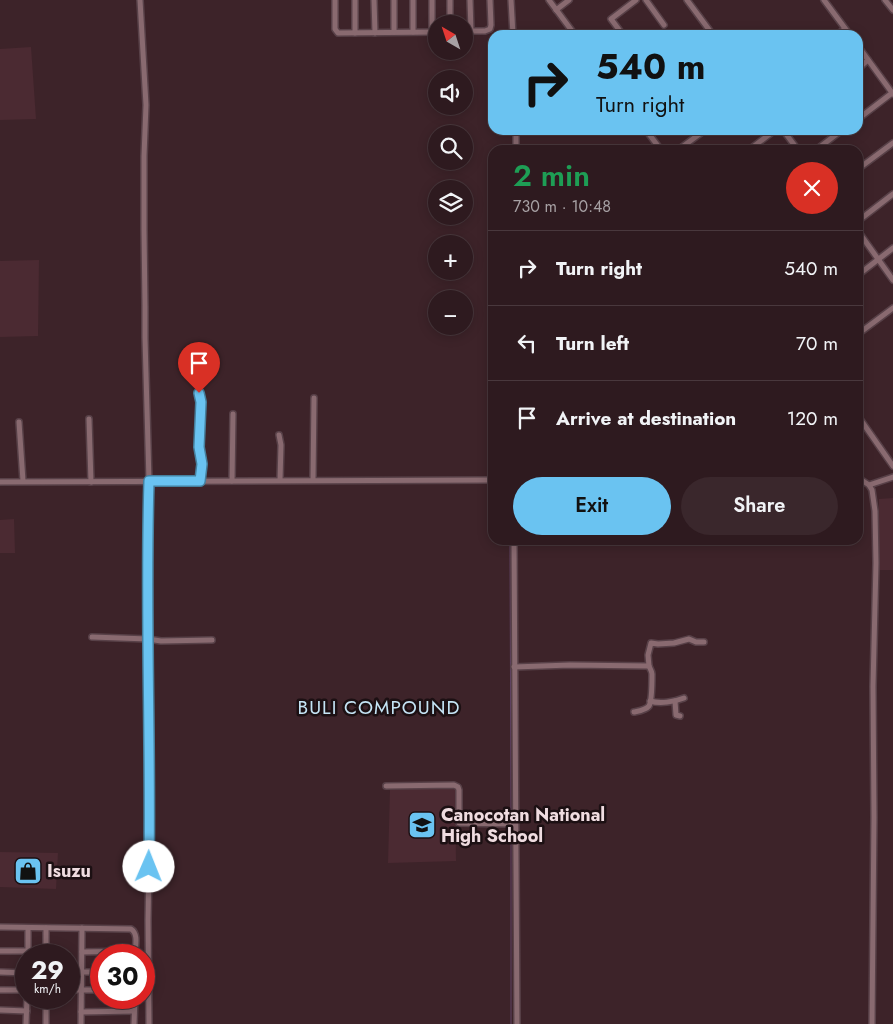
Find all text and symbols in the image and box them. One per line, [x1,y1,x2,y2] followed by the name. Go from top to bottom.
[428,15,472,60] north arrow
[428,15,473,335] map controls
[596,42,705,92] text: 540 m
[513,50,578,115] icon: right
[428,70,473,115] button: sound
[596,88,684,120] text: Turn right
[428,125,473,170] button: search
[513,154,590,197] text: 2 min
[786,162,838,214] button: close
[428,180,473,225] button: layers
[513,195,611,218] text: 730 m · 10:48
[428,235,473,280] button: +
[513,254,541,282] icon: right
[556,255,642,282] text: Turn right
[784,255,838,282] text: 540 m
[428,290,473,335] button: −
[513,329,541,357] icon: left
[556,330,629,357] text: Turn left
[796,330,838,357] text: 70 m
[178,342,220,393] pin
[185,349,213,377] icon: arrive
[513,404,541,432] icon: arrive
[556,405,736,432] text: Arrive at destination
[787,405,838,432] text: 120 m
[513,477,671,535] button: Exit
[681,477,838,535] button: Share
[298,694,460,721] district label: BULI COMPOUND
[441,802,605,849] place label: Canocotan National High School
[407,810,437,840] school or university icon: Canocotan National High School
[122,840,174,892] position arrow
[13,856,43,886] shop icon: Isuzu
[47,858,91,884] place label: Isuzu
[90,944,155,1009] speed limit sign: 30
[31,952,64,988] text: 29
[34,980,61,998] text: km/h

